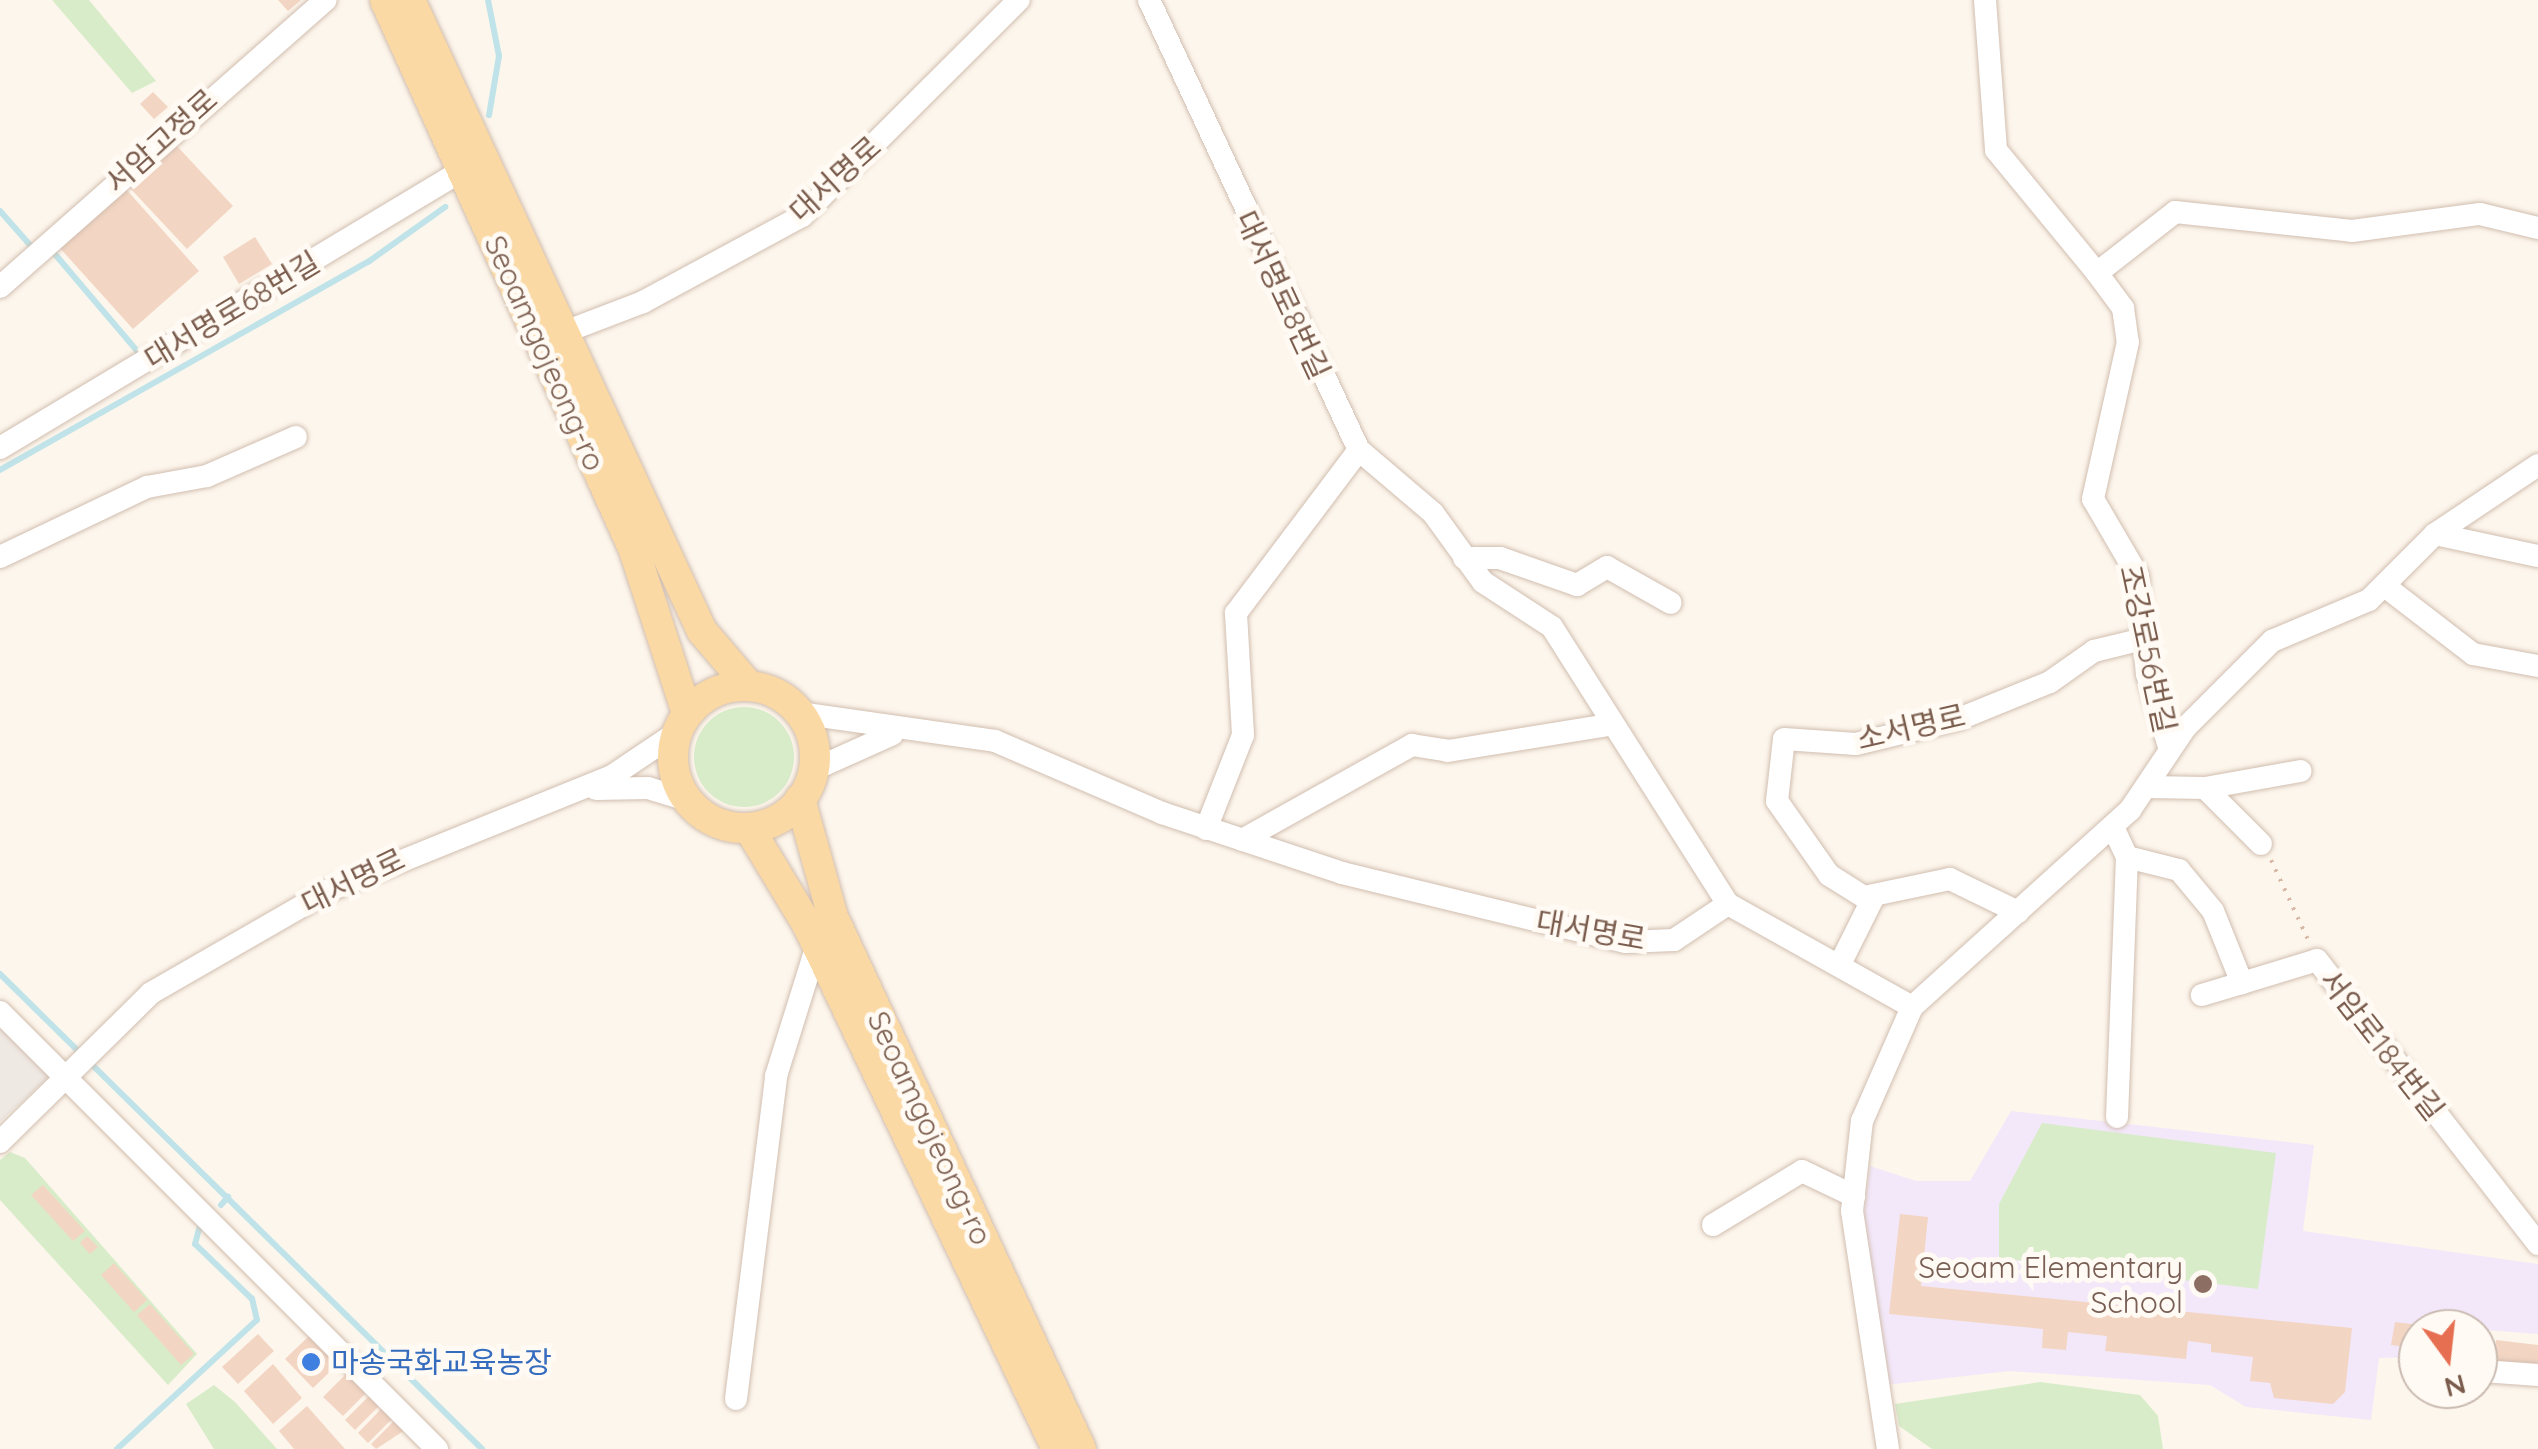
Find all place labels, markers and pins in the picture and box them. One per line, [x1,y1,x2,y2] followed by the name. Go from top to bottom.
[1918,1249,2183,1320] place label: Seoam Elementary School
[2192,1273,2214,1295] marker: Seoam Elementary School
[331,1344,552,1380] place label: 마송국화교육농장
[300,1351,322,1373] marker: 마송국화교육농장

